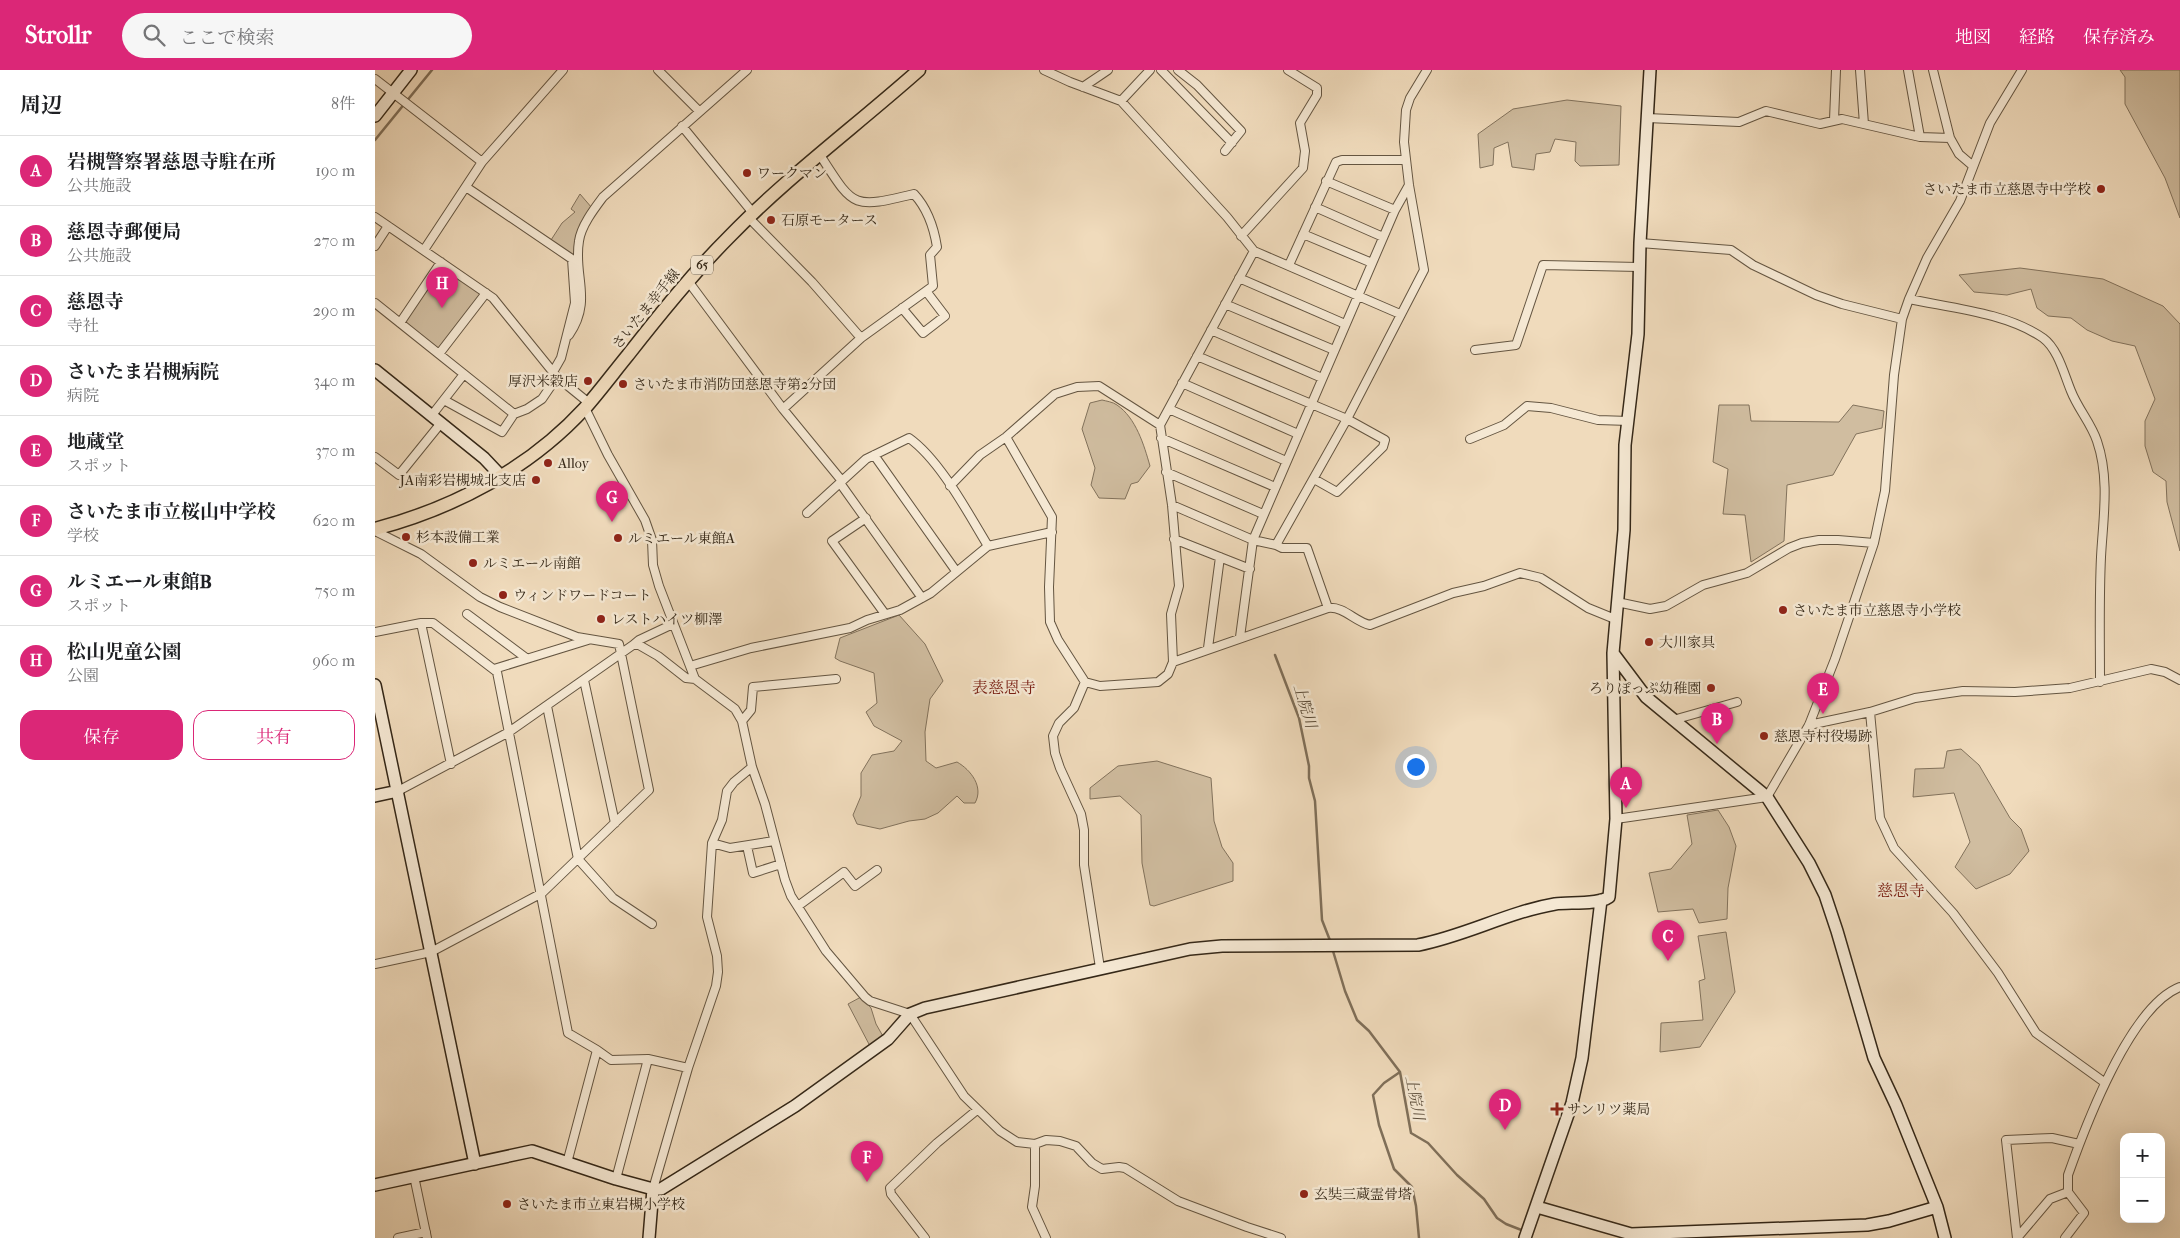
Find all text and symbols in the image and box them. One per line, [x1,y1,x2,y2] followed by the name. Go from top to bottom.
[122,13,472,58] search box
[25,21,92,49] text: Strollr
[140,21,168,49] icon: search
[180,27,275,49] text: ここで検索
[1955,27,1991,48] text: 地図
[2019,27,2055,48] text: 経路
[2083,27,2155,48] text: 保存済み
[20,93,62,117] text: 周辺
[331,94,355,113] text: 8件
[67,151,276,173] text: 岩槻警察署慈恩寺駐在所
[31,161,41,180] text: A
[315,161,355,180] text: 190 m
[757,165,827,182] place label: ワークマン
[741,167,753,179] marker: ワークマン
[67,176,131,195] text: 公共施設
[1923,181,2091,198] place label: さいたま市立慈恩寺中学校
[2095,183,2107,195] marker: さいたま市立慈恩寺中学校
[781,212,878,229] place label: 石原モータース
[765,214,777,226] marker: 石原モータース
[67,221,181,243] text: 慈恩寺郵便局
[31,231,41,250] text: B
[314,231,355,250] text: 270 m
[67,246,131,265] text: 公共施設
[691,256,713,274] road number: 65
[609,266,683,352] street label: さいたま幸手線
[426,267,458,308] pin: H
[67,291,124,313] text: 慈恩寺
[31,301,41,320] text: C
[313,301,355,320] text: 290 m
[67,316,99,335] text: 寺社
[67,361,219,383] text: さいたま岩槻病院
[30,371,42,390] text: D
[313,371,355,390] text: 340 m
[508,373,578,390] place label: 厚沢米穀店
[582,375,594,387] marker: 厚沢米穀店
[633,376,836,393] place label: さいたま市消防団慈恩寺第2分団
[617,378,629,390] marker: さいたま市消防団慈恩寺第2分団
[67,386,99,405] text: 病院
[67,431,124,453] text: 地蔵堂
[31,441,41,460] text: E
[315,441,355,460] text: 370 m
[557,455,589,472] place label: Alloy
[67,456,131,475] text: スポット
[542,457,554,469] marker: Alloy
[399,472,526,489] place label: JA南彩岩槻城北支店
[530,474,542,486] marker: JA南彩岩槻城北支店
[596,481,628,522] pin: G
[67,501,276,523] text: さいたま市立桜山中学校
[32,511,40,530] text: F
[313,511,355,530] text: 620 m
[67,526,99,545] text: 学校
[416,529,500,546] place label: 杉本設備工業
[628,530,736,547] place label: ルミエール東館A
[400,531,412,543] marker: 杉本設備工業
[612,532,624,544] marker: ルミエール東館A
[483,555,581,572] place label: ルミエール南館
[467,557,479,569] marker: ルミエール南館
[67,571,212,593] text: ルミエール東館B
[30,581,42,600] text: G
[315,581,355,600] text: 750 m
[513,587,652,604] place label: ウィンドワードコート
[497,589,509,601] marker: ウィンドワードコート
[67,596,131,615] text: スポット
[1793,602,1961,619] place label: さいたま市立慈恩寺小学校
[1777,604,1789,616] marker: さいたま市立慈恩寺小学校
[611,611,722,628] place label: レストハイツ柳澤
[595,613,607,625] marker: レストハイツ柳澤
[1659,634,1715,651] place label: 大川家具
[1643,636,1655,648] marker: 大川家具
[67,641,181,663] text: 松山児童公園
[30,651,42,670] text: H
[312,651,355,670] text: 960 m
[67,666,99,685] text: 公園
[1807,673,1839,714] pin: E
[972,678,1036,697] district label: 表慈恩寺
[1589,680,1701,697] place label: ろりぽっぷ幼稚園
[1290,682,1321,732] water label: 上院川
[1705,682,1717,694] marker: ろりぽっぷ幼稚園
[1701,703,1733,744] pin: B
[20,710,183,760] button: 保存
[193,710,355,760] button: 共有
[1774,728,1872,745] place label: 慈恩寺村役場跡
[1758,730,1770,742] marker: 慈恩寺村役場跡
[1403,754,1429,780] your location
[1610,767,1642,808] pin: A
[1877,881,1925,900] district label: 慈恩寺
[1652,920,1684,961] pin: C
[1402,1074,1429,1124] water label: 上院川
[1489,1089,1521,1130] pin: D
[1567,1101,1650,1118] place label: サンリツ薬局
[1551,1103,1563,1115] marker: サンリツ薬局
[2120,1133,2165,1223] map controls
[2120,1133,2165,1178] button: +
[851,1141,883,1182] pin: F
[2120,1178,2165,1223] button: −
[1314,1186,1412,1203] place label: 玄奘三蔵霊骨塔
[1298,1188,1310,1200] marker: 玄奘三蔵霊骨塔
[517,1196,685,1213] place label: さいたま市立東岩槻小学校
[501,1198,513,1210] marker: さいたま市立東岩槻小学校

